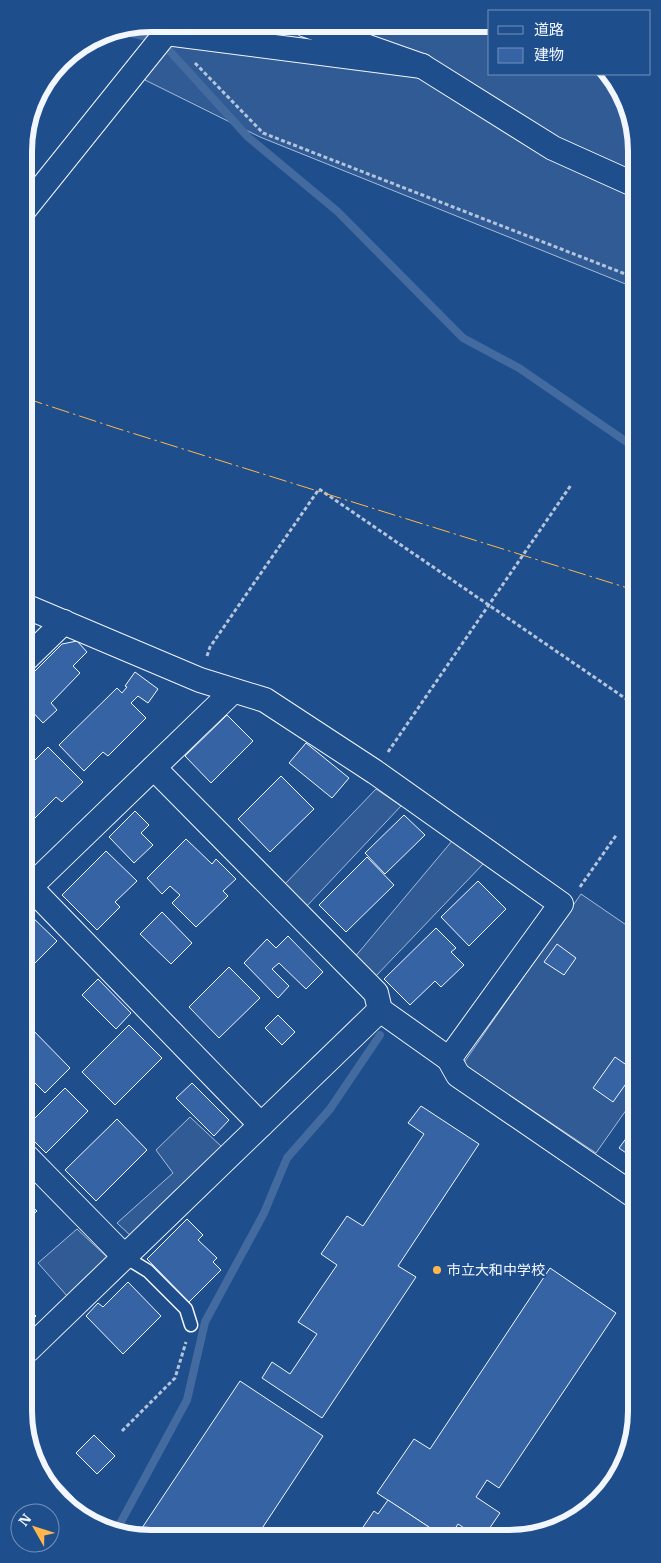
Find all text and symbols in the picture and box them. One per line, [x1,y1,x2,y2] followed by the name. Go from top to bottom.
[488,10,651,75] legend
[534,20,564,39] text: 道路
[534,45,564,64] text: 建物
[447,1261,545,1279] place label: 市立大和中学校
[431,1264,443,1276] marker: 市立大和中学校
[10,1503,60,1553] north arrow
[14,1510,35,1530] text: N

